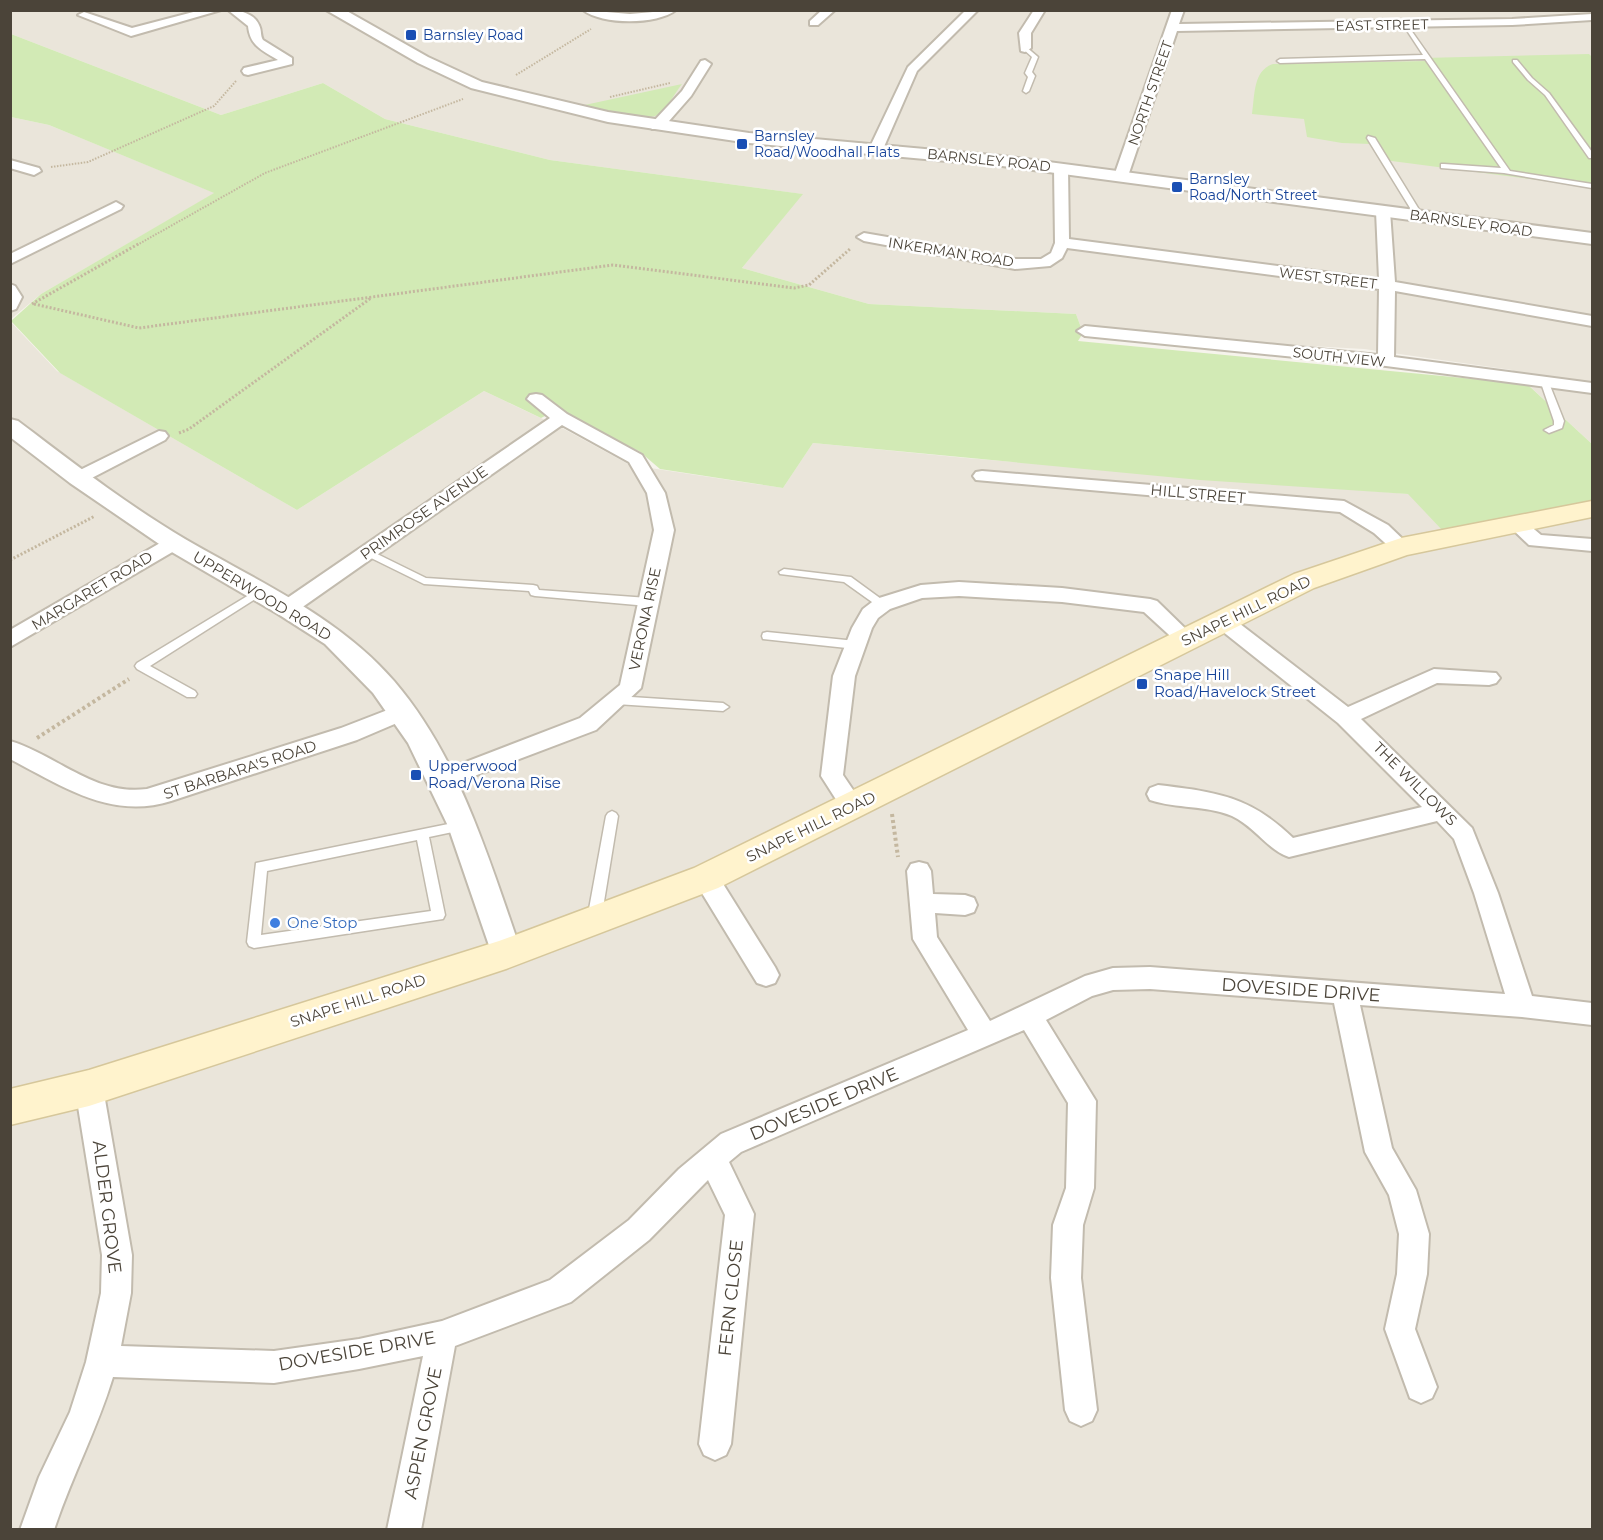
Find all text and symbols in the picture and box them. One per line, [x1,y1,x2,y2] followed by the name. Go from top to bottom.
[1335,15,1429,35] street label: EAST STREET
[423,26,524,44] place label: Barnsley Road
[404,28,418,42] marker: Barnsley Road
[1124,38,1176,148] street label: NORTH STREET
[754,127,900,161] place label: Barnsley Road/Woodhall Flats
[735,137,749,151] marker: Barnsley Road/Woodhall Flats
[926,145,1052,175] street label: BARNSLEY ROAD
[1189,170,1318,204] place label: Barnsley Road/North Street
[1170,180,1184,194] marker: Barnsley Road/North Street
[1408,205,1534,241] street label: BARNSLEY ROAD
[887,233,1015,271] street label: INKERMAN ROAD
[1278,263,1378,293] street label: WEST STREET
[1292,343,1387,371] street label: SOUTH VIEW
[356,461,491,564] street label: PRIMROSE AVENUE
[1150,480,1247,507] street label: HILL STREET
[28,547,156,634] street label: MARGARET ROAD
[190,547,335,644] street label: UPPERWOOD ROAD
[624,565,665,672] street label: VERONA RISE
[1178,571,1314,650] street label: SNAPE HILL ROAD
[1154,665,1316,701] place label: Snape Hill Road/Havelock Street
[1135,677,1149,691] marker: Snape Hill Road/Havelock Street
[161,736,319,803] street label: ST BARBARA'S ROAD
[1369,738,1461,830] street label: THE WILLOWS
[428,756,561,792] place label: Upperwood Road/Verona Rise
[409,768,423,782] marker: Upperwood Road/Verona Rise
[743,787,879,866] street label: SNAPE HILL ROAD
[287,913,357,932] place label: One Stop
[268,916,282,930] marker: One Stop
[288,970,428,1031] street label: SNAPE HILL ROAD
[1221,973,1381,1007] street label: DOVESIDE DRIVE
[746,1063,902,1145] street label: DOVESIDE DRIVE
[88,1139,126,1275] street label: ALDER GROVE
[714,1239,748,1357] street label: FERN CLOSE
[277,1326,437,1376] street label: DOVESIDE DRIVE
[399,1365,447,1501] street label: ASPEN GROVE

